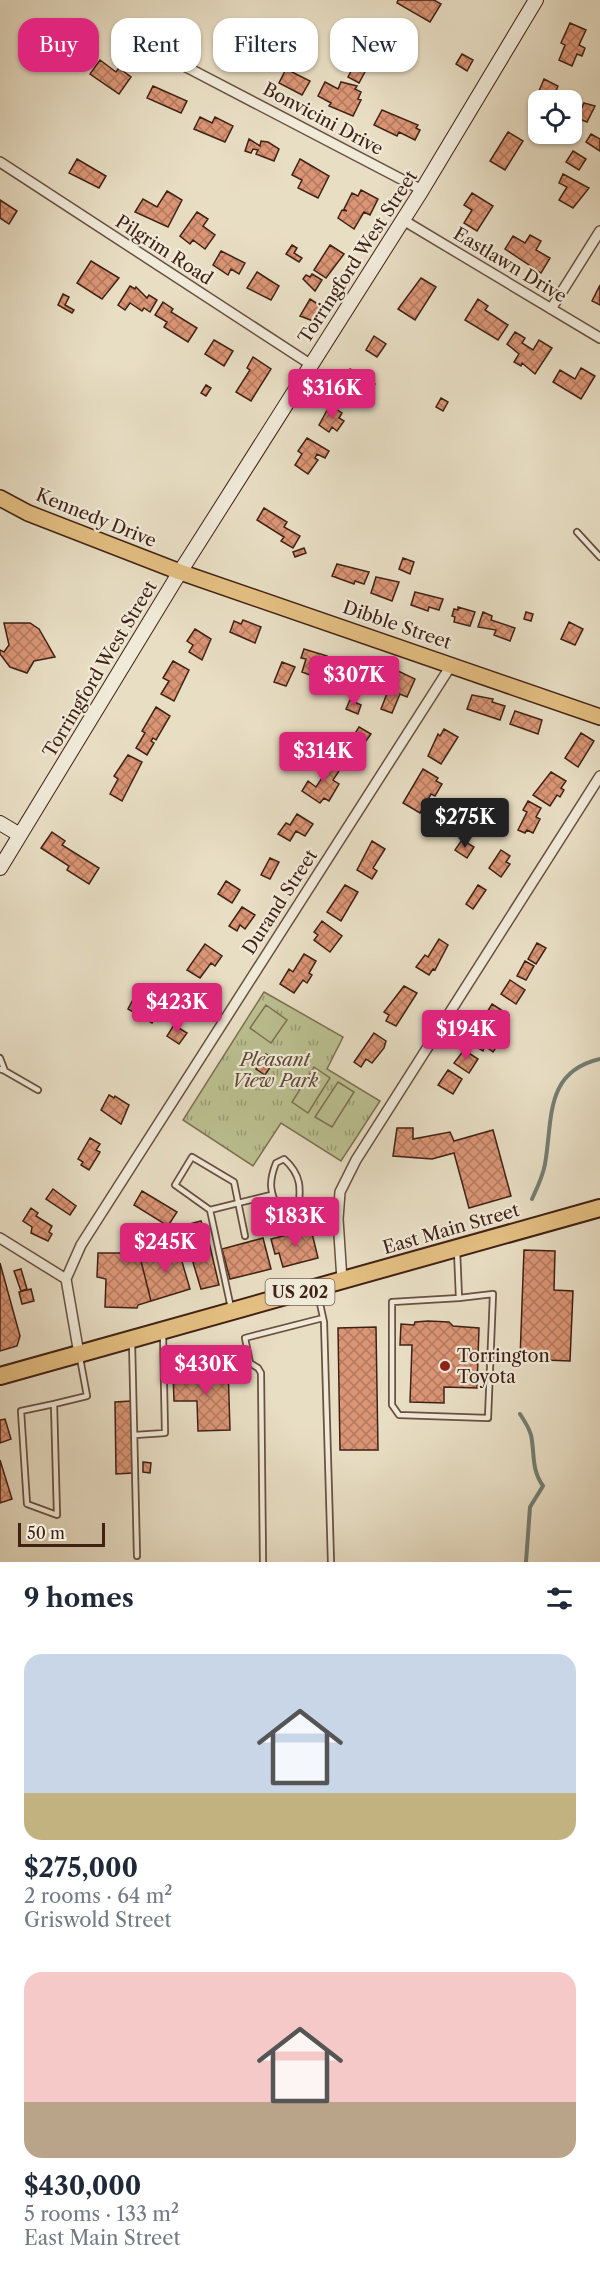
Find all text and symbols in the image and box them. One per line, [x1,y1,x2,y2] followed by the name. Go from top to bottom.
[18,18,99,72] chip: Buy
[111,18,201,72] chip: Rent
[213,18,318,72] chip: Filters
[330,18,418,72] chip: New
[259,78,387,160] street label: Bonvicini Drive
[528,90,582,144] map controls
[528,90,582,144] button: locate
[294,166,423,348] street label: Torringford West Street
[111,210,217,290] street label: Pilgrim Road
[449,223,571,307] street label: Eastlawn Drive
[290,369,374,420] pin: $316K
[302,376,362,400] text: $316K
[33,484,159,552] street label: Kennedy Drive
[39,576,162,761] street label: Torringford West Street
[340,596,455,654] street label: Dibble Street
[312,656,396,707] pin: $307K
[323,663,385,687] text: $307K
[281,732,365,783] pin: $314K
[293,739,353,763] text: $314K
[423,798,507,849] pin: $275K
[435,805,495,829] text: $275K
[238,845,322,959] street label: Durand Street
[135,983,219,1034] pin: $423K
[146,990,208,1014] text: $423K
[424,1010,508,1061] pin: $194K
[436,1017,496,1041] text: $194K
[232,1049,319,1092] park label: Pleasant View Park
[253,1197,337,1248] pin: $183K
[380,1199,522,1259] street label: East Main Street
[265,1204,325,1228] text: $183K
[123,1223,207,1274] pin: $245K
[134,1230,196,1254] text: $245K
[266,1279,334,1305] road number: US 202
[164,1345,248,1396] pin: $430K
[457,1345,550,1388] place label: Torrington Toyota
[174,1352,238,1376] text: $430K
[438,1359,452,1373] marker: Torrington Toyota
[18,1520,105,1548] scale bar
[27,1523,65,1543] text: 50 m
[24,1582,134,1614] text: 9 homes
[543,1582,576,1615] icon: filters
[246,1693,354,1801] icon: home
[24,1852,138,1884] text: $275,000
[24,1884,173,1908] text: 2 rooms · 64 m²
[24,1908,172,1932] text: Griswold Street
[246,2011,354,2119] icon: home
[24,2170,141,2202] text: $430,000
[24,2202,179,2226] text: 5 rooms · 133 m²
[24,2226,181,2250] text: East Main Street

